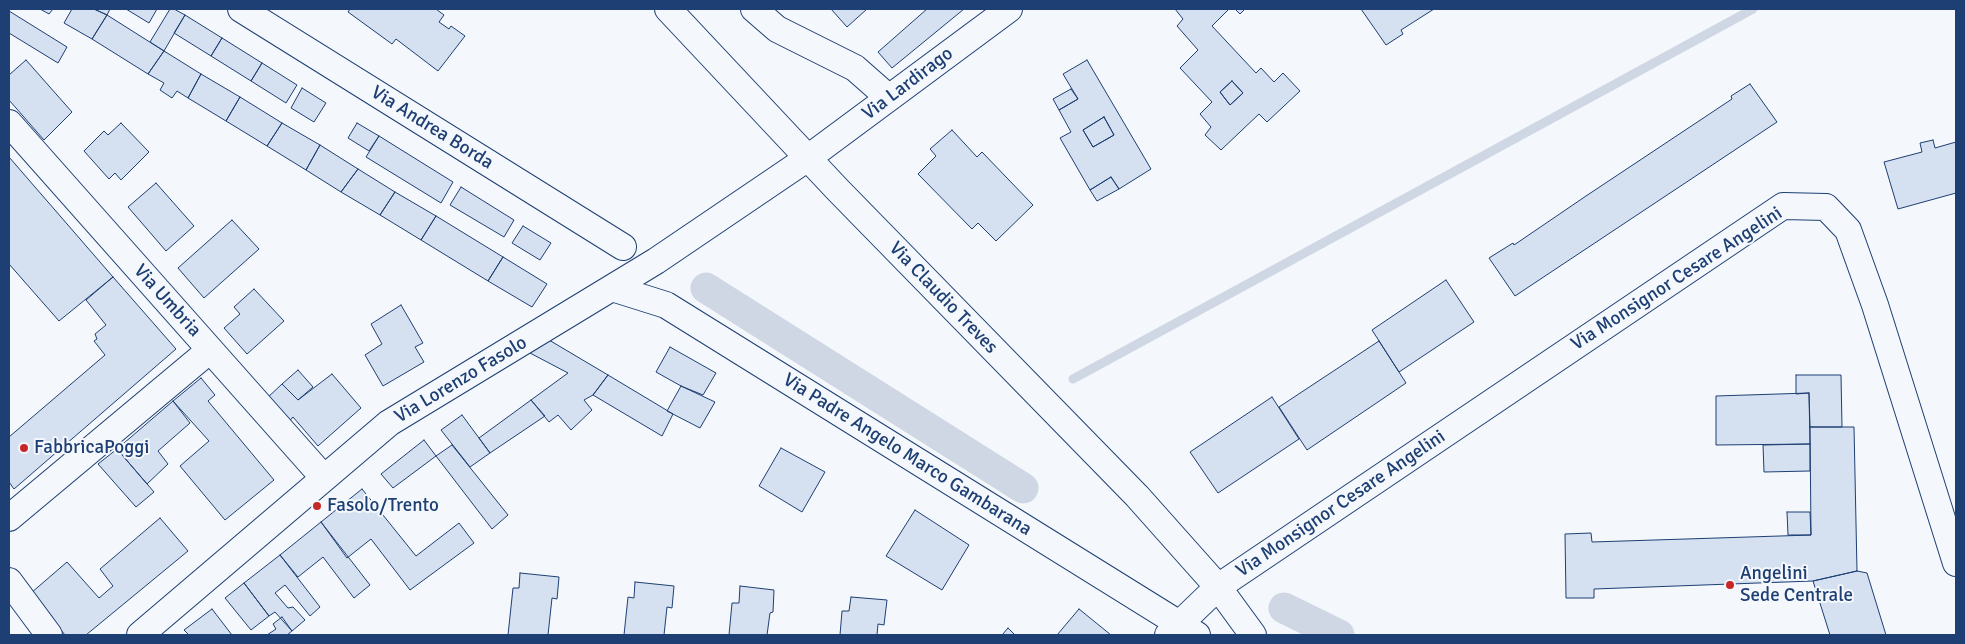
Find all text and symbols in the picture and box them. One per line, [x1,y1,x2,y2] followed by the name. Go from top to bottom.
[858,43,958,125] street label: Via Lardirago
[367,81,497,175] street label: Via Andrea Borda
[1567,202,1787,356] street label: Via Monsignor Cesare Angelini
[884,237,1002,359] street label: Via Claudio Treves
[128,260,206,342] street label: Via Umbria
[391,332,531,428] street label: Via Lorenzo Fasolo
[778,369,1036,541] street label: Via Padre Angelo Marco Gambarana
[1232,425,1450,583] street label: Via Monsignor Cesare Angelini
[34,437,149,459] place label: FabbricaPoggi
[18,442,30,454] marker: FabbricaPoggi
[327,495,439,517] place label: Fasolo/Trento
[311,500,323,512] marker: Fasolo/Trento
[1740,563,1853,607] place label: Angelini Sede Centrale
[1724,579,1736,591] marker: Angelini Sede Centrale

